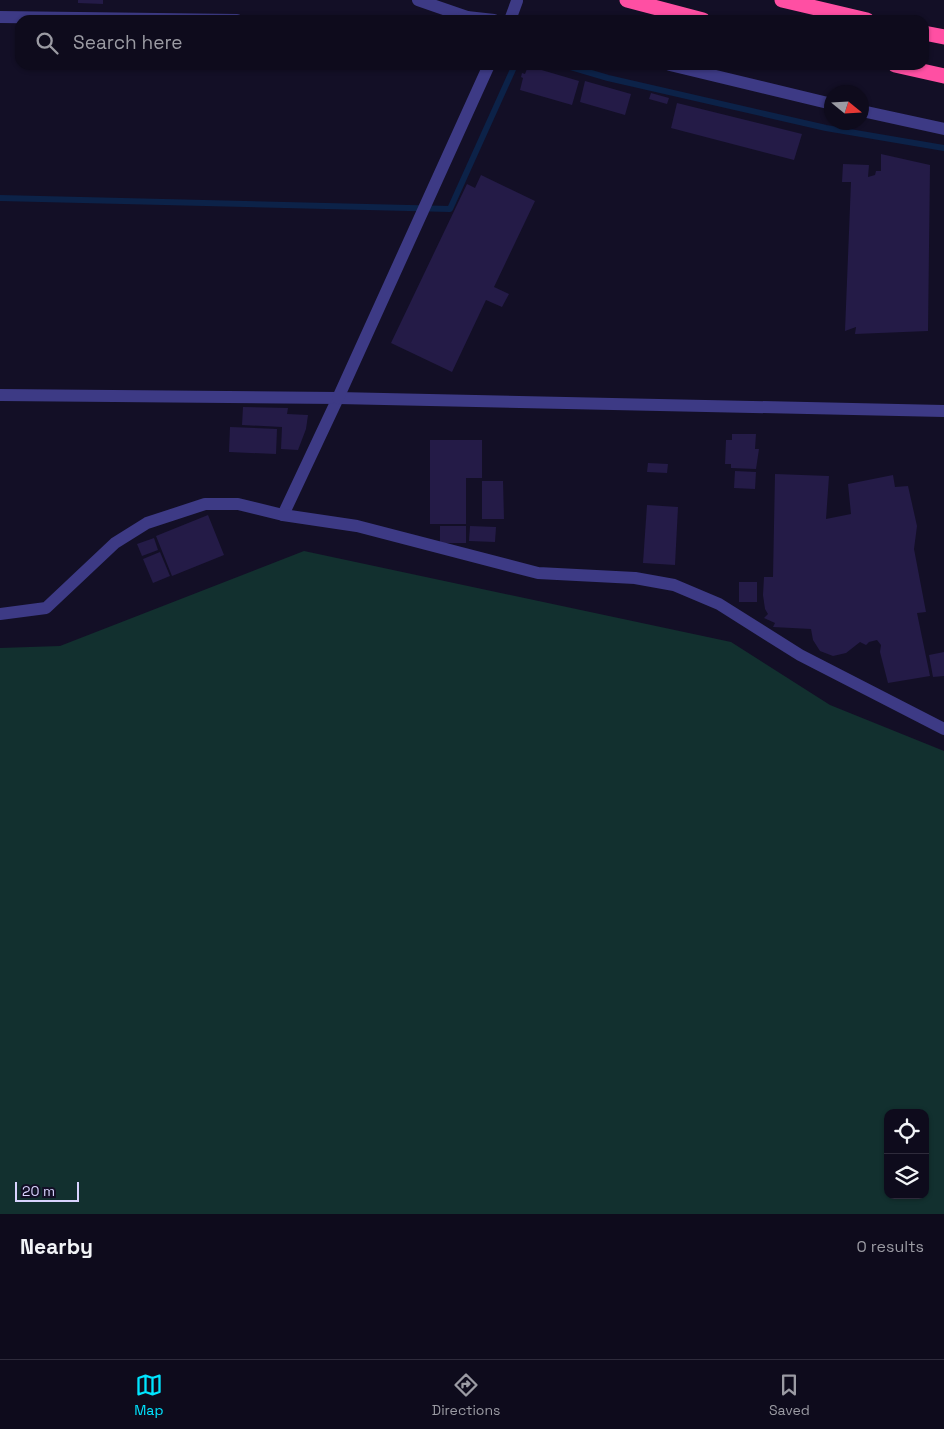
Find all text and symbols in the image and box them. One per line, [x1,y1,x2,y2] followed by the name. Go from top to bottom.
[15,15,929,70] search box
[33,29,61,57] icon: search
[73,30,183,55] text: Search here
[824,85,869,130] north arrow
[884,1109,929,1199] map controls
[884,1109,929,1154] button: locate
[884,1154,929,1199] button: layers
[15,1179,79,1202] scale bar
[22,1182,55,1200] text: 20 m
[20,1233,93,1260] text: Nearby
[856,1236,924,1257] text: 0 results
[134,1371,163,1419] tab: Map
[432,1371,500,1419] tab: Directions
[769,1371,810,1419] tab: Saved

